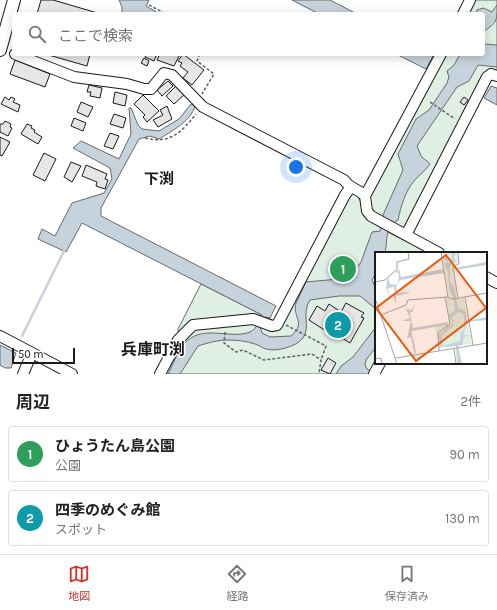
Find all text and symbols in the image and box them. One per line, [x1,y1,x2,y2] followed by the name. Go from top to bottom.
[12,12,485,56] search box
[26,23,48,45] icon: search
[58,27,133,45] text: ここで検索
[286,157,306,177] your location
[144,170,174,188] district label: 下渕
[375,252,487,364] inset map
[330,254,356,284] pin: 1
[325,310,351,340] pin: 2
[121,340,185,359] district label: 兵庫町渕
[12,346,75,365] scale bar
[18,348,44,361] text: 50 m
[16,392,50,412] text: 周辺
[460,394,481,409] text: 2件
[55,437,175,455] text: ひょうたん島公園
[28,447,32,462] text: 1
[449,447,480,462] text: 90 m
[55,458,81,473] text: 公園
[55,501,160,519] text: 四季のめぐみ館
[26,511,34,526] text: 2
[445,511,480,526] text: 130 m
[55,522,107,537] text: スポット
[68,563,90,603] tab: 地図
[226,563,248,603] tab: 経路
[385,563,429,603] tab: 保存済み

